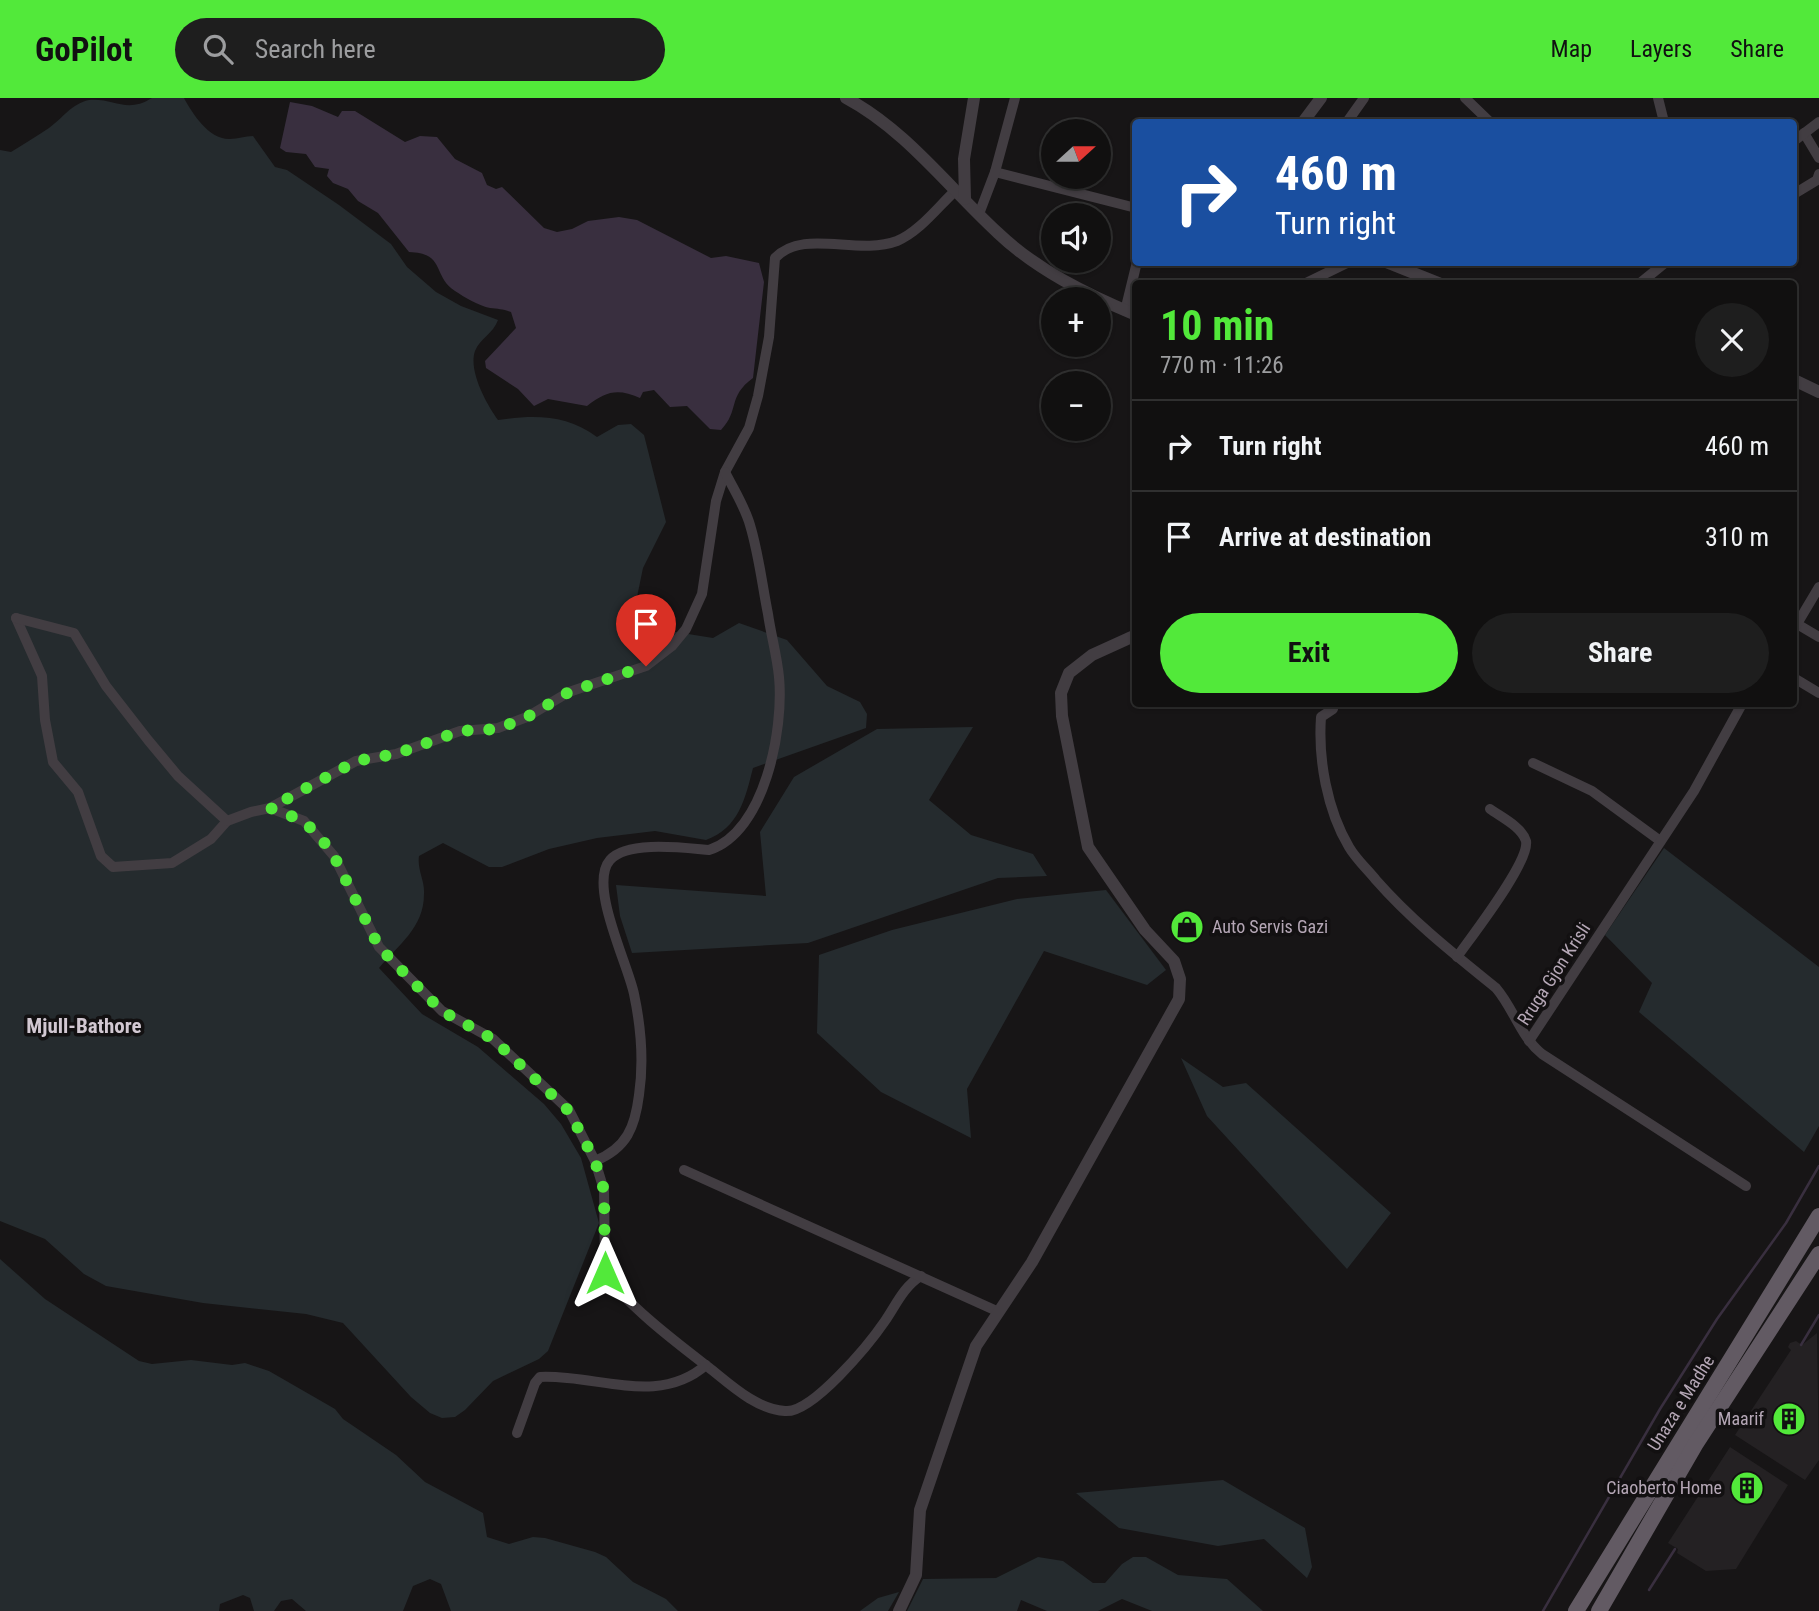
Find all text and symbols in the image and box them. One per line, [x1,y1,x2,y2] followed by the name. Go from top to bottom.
[175,18,665,81] search box
[35,30,133,69] text: GoPilot
[199,30,237,68] icon: search
[255,34,376,64] text: Search here
[1551,35,1592,63] text: Map
[1630,35,1692,63] text: Layers
[1730,35,1784,63] text: Share
[1041,119,1111,189] north arrow
[1041,119,1111,441] map controls
[1275,145,1397,202] text: 460 m
[1160,147,1251,238] icon: right
[1041,203,1111,273] button: sound
[1275,204,1396,242] text: Turn right
[1041,287,1111,357] button: +
[1160,301,1275,350] text: 10 min
[1695,303,1769,377] button: close
[1160,352,1284,379] text: 770 m · 11:26
[1041,371,1111,441] button: −
[1160,427,1198,465] icon: right
[1219,431,1321,461] text: Turn right
[1705,431,1769,461] text: 460 m
[1160,518,1198,556] icon: arrive
[1219,522,1431,552] text: Arrive at destination
[1705,522,1769,552] text: 310 m
[616,594,676,666] pin
[627,605,665,643] icon: arrive
[1160,613,1458,693] button: Exit
[1472,613,1769,693] button: Share
[1168,908,1206,946] shop icon: Auto Servis Gazi
[1212,916,1328,937] place label: Auto Servis Gazi
[1513,919,1594,1029] street label: Rruga Gjon Krisli
[26,1014,142,1038] district label: Mjull-Bathore
[568,1236,642,1310] position arrow
[1643,1351,1718,1454] street label: Unaza e Madhe
[1770,1400,1808,1438] building icon: Maarif
[1718,1408,1764,1429] place label: Maarif
[1728,1469,1766,1507] building icon: Ciaoberto Home
[1606,1477,1722,1498] place label: Ciaoberto Home

